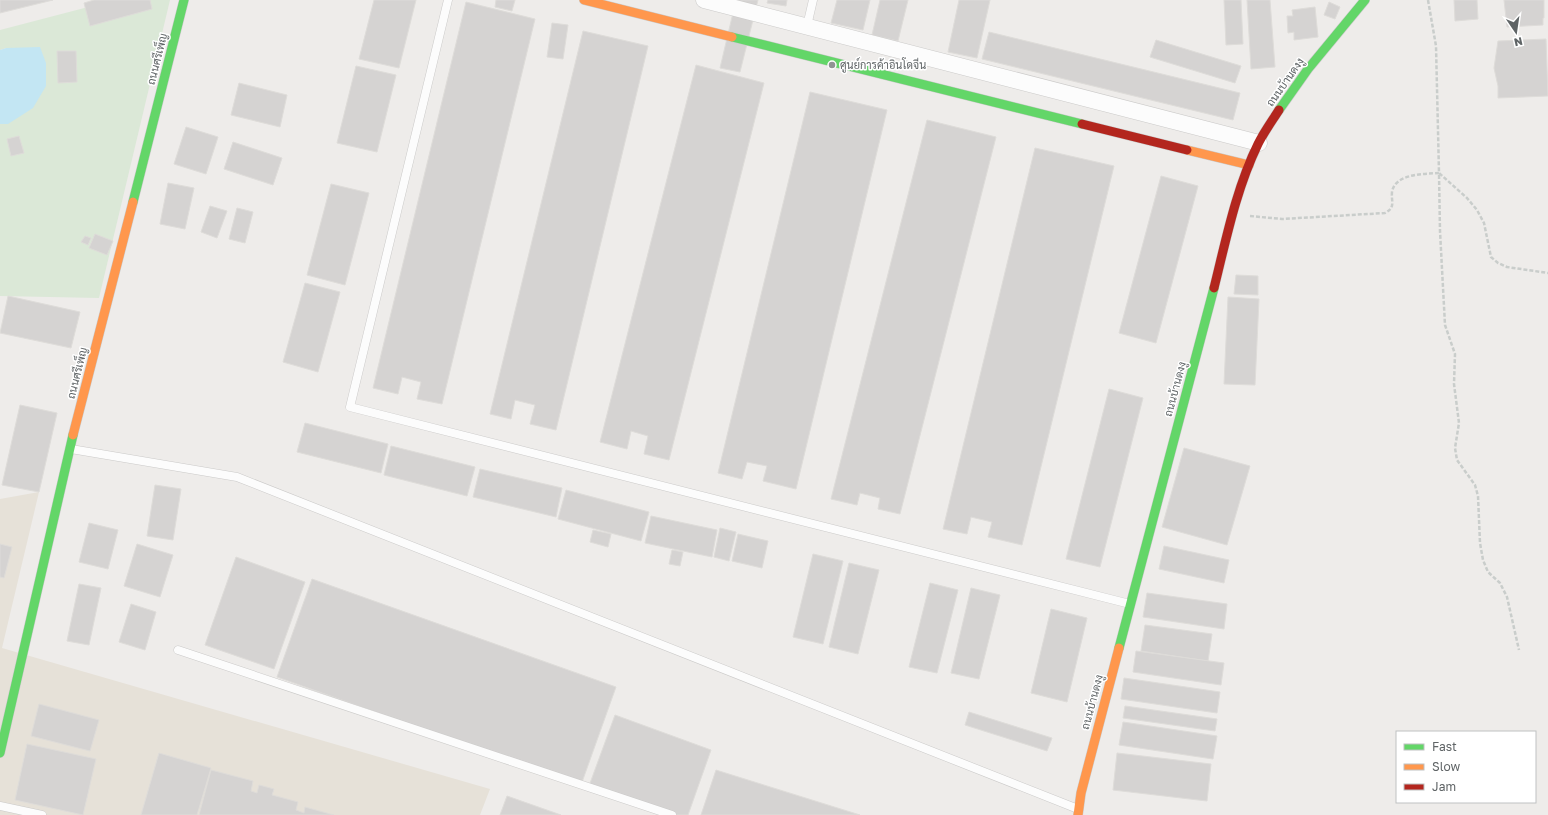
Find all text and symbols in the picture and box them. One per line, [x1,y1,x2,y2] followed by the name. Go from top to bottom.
[1496,12,1536,52] north arrow
[142,31,170,86] street label: ถนนศรีเพ็ญ
[1513,35,1524,50] text: N
[1263,55,1308,110] street label: ถนนบ้านดงงู
[840,57,926,73] place label: ศูนย์การค้าอินโดจีน
[827,60,837,70] marker: ศูนย์การค้าอินโดจีน
[62,345,90,400] street label: ถนนศรีเพ็ญ
[1161,360,1190,418] street label: ถนนบ้านดงงู
[1078,673,1107,731] street label: ถนนบ้านดงงู
[1396,731,1536,803] legend
[1432,739,1457,754] text: Fast
[1432,759,1460,774] text: Slow
[1432,779,1456,794] text: Jam

